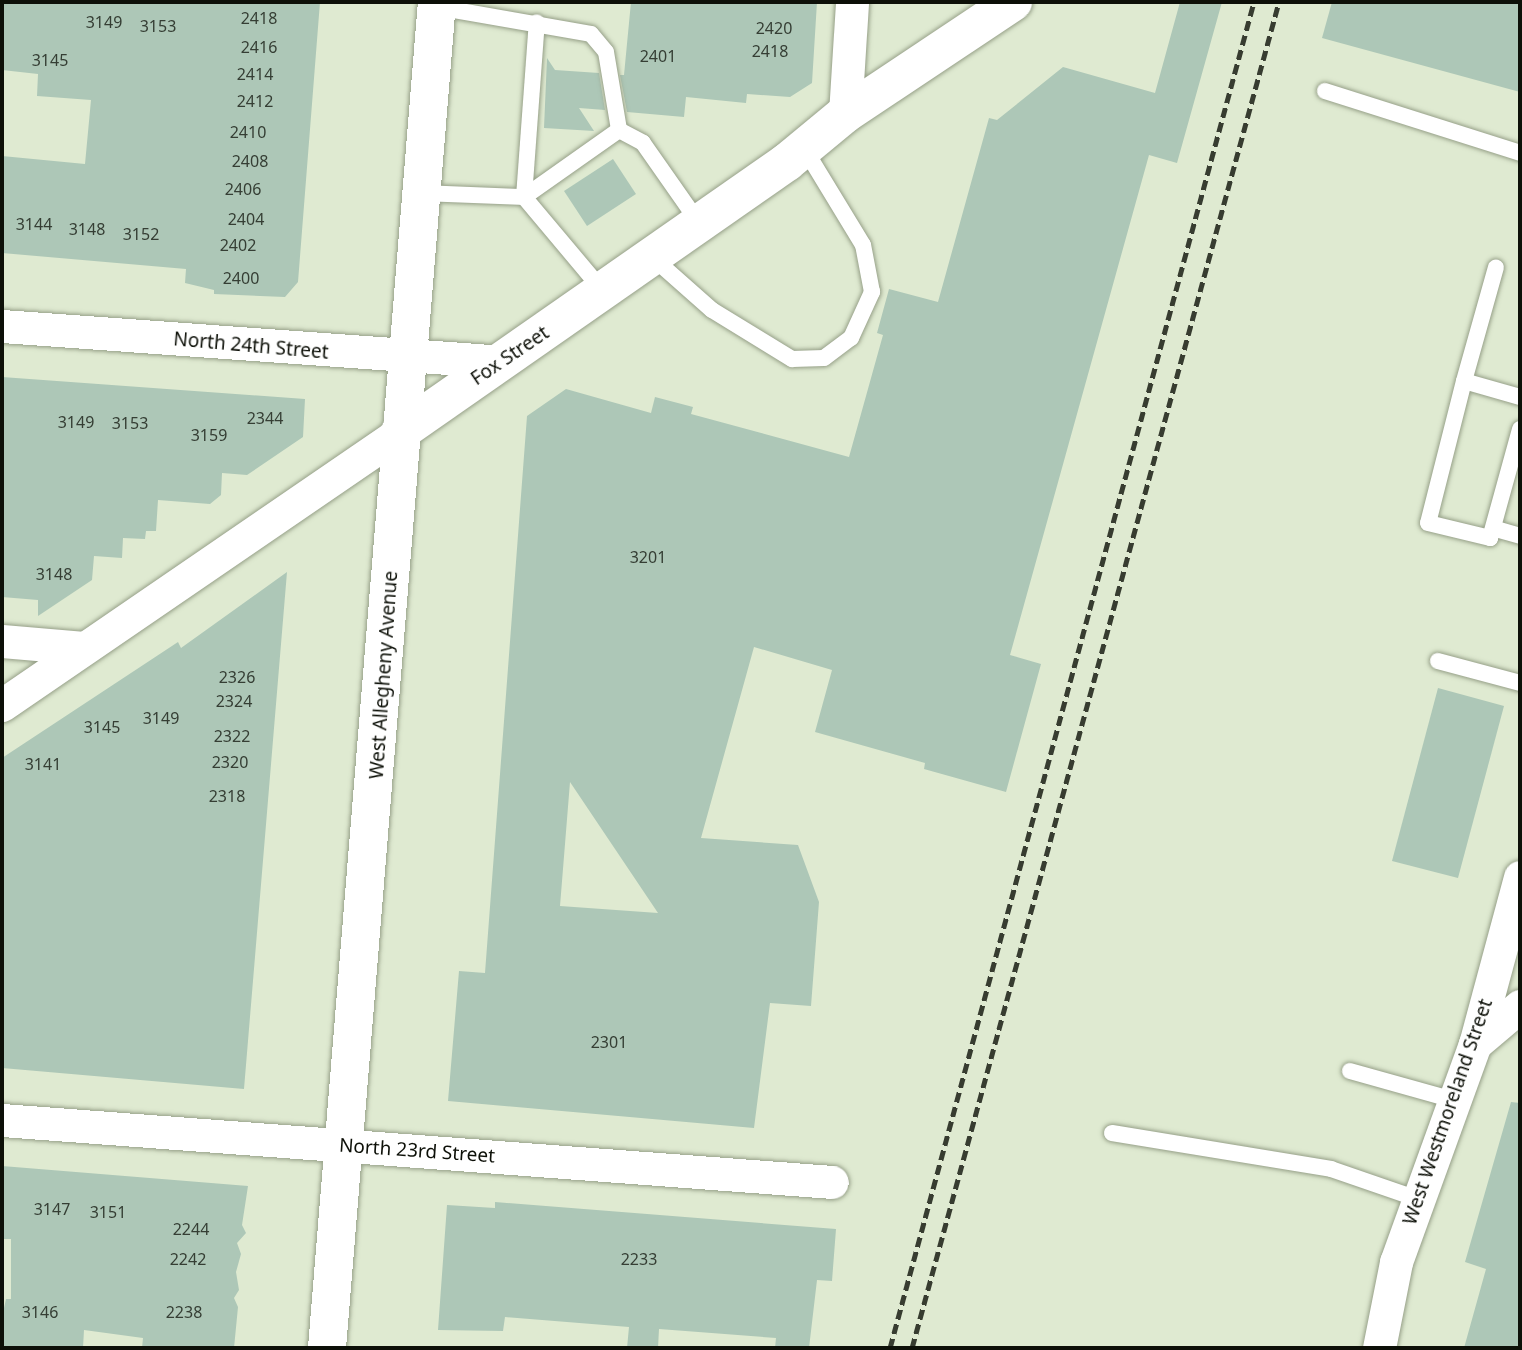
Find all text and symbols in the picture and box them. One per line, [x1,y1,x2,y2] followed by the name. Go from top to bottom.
[241,8,277,28] house number: 2418
[86,12,122,32] house number: 3149
[140,16,176,36] house number: 3153
[756,18,792,38] house number: 2420
[241,37,277,57] house number: 2416
[752,41,788,61] house number: 2418
[640,46,676,66] house number: 2401
[32,50,68,70] house number: 3145
[237,64,273,84] house number: 2414
[237,91,273,111] house number: 2412
[230,122,266,142] house number: 2410
[232,151,268,171] house number: 2408
[225,179,261,199] house number: 2406
[228,209,264,229] house number: 2404
[16,214,52,234] house number: 3144
[69,219,105,239] house number: 3148
[123,224,159,244] house number: 3152
[220,235,256,255] house number: 2402
[223,268,259,288] house number: 2400
[467,322,553,390] street label: Fox Street
[172,328,330,364] street label: North 24th Street
[247,408,283,428] house number: 2344
[58,412,94,432] house number: 3149
[112,413,148,433] house number: 3153
[191,425,227,445] house number: 3159
[630,547,666,567] house number: 3201
[36,564,72,584] house number: 3148
[365,570,403,780] street label: West Allegheny Avenue
[219,667,255,687] house number: 2326
[216,691,252,711] house number: 2324
[143,708,179,728] house number: 3149
[84,717,120,737] house number: 3145
[214,726,250,746] house number: 2322
[212,752,248,772] house number: 2320
[25,754,61,774] house number: 3141
[209,786,245,806] house number: 2318
[1399,996,1497,1228] street label: West Westmoreland Street
[591,1032,627,1052] house number: 2301
[338,1134,496,1168] street label: North 23rd Street
[34,1199,70,1219] house number: 3147
[90,1202,126,1222] house number: 3151
[173,1219,209,1239] house number: 2244
[170,1249,206,1269] house number: 2242
[621,1249,657,1269] house number: 2233
[22,1302,58,1322] house number: 3146
[166,1302,202,1322] house number: 2238

